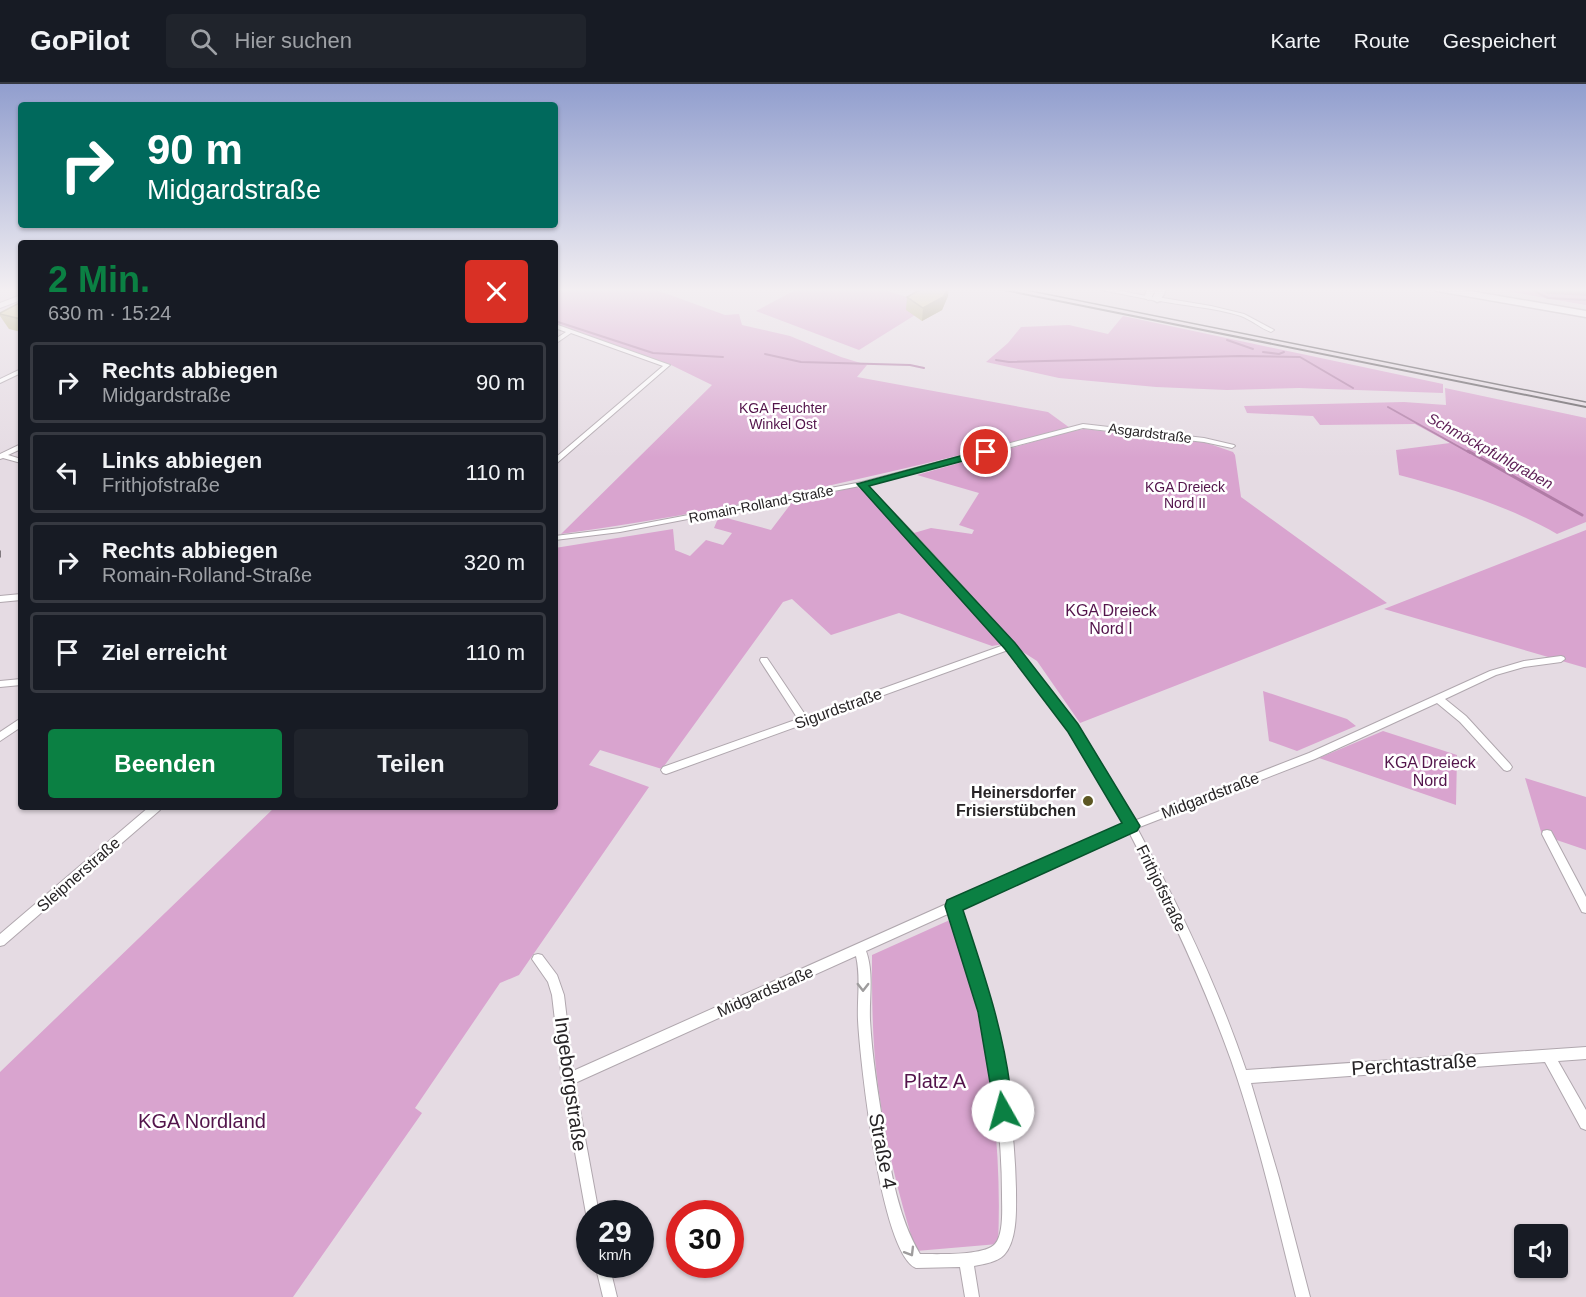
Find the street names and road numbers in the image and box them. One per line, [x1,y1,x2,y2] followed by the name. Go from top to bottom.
[1107,420,1193,446] street label: Asgardstraße
[687,482,835,526] street label: Romain-Rolland-Straße
[792,685,884,732] street label: Sigurdstraße
[1159,769,1261,822] street label: Midgardstraße
[33,834,123,915] street label: Sleipnerstraße
[1133,842,1190,934] street label: Frithjofstraße
[715,963,816,1020] street label: Midgardstraße
[551,1015,591,1153] street label: Ingeborgstraße
[1351,1049,1477,1079] street label: Perchtastraße
[865,1111,901,1191] street label: Straße 4

